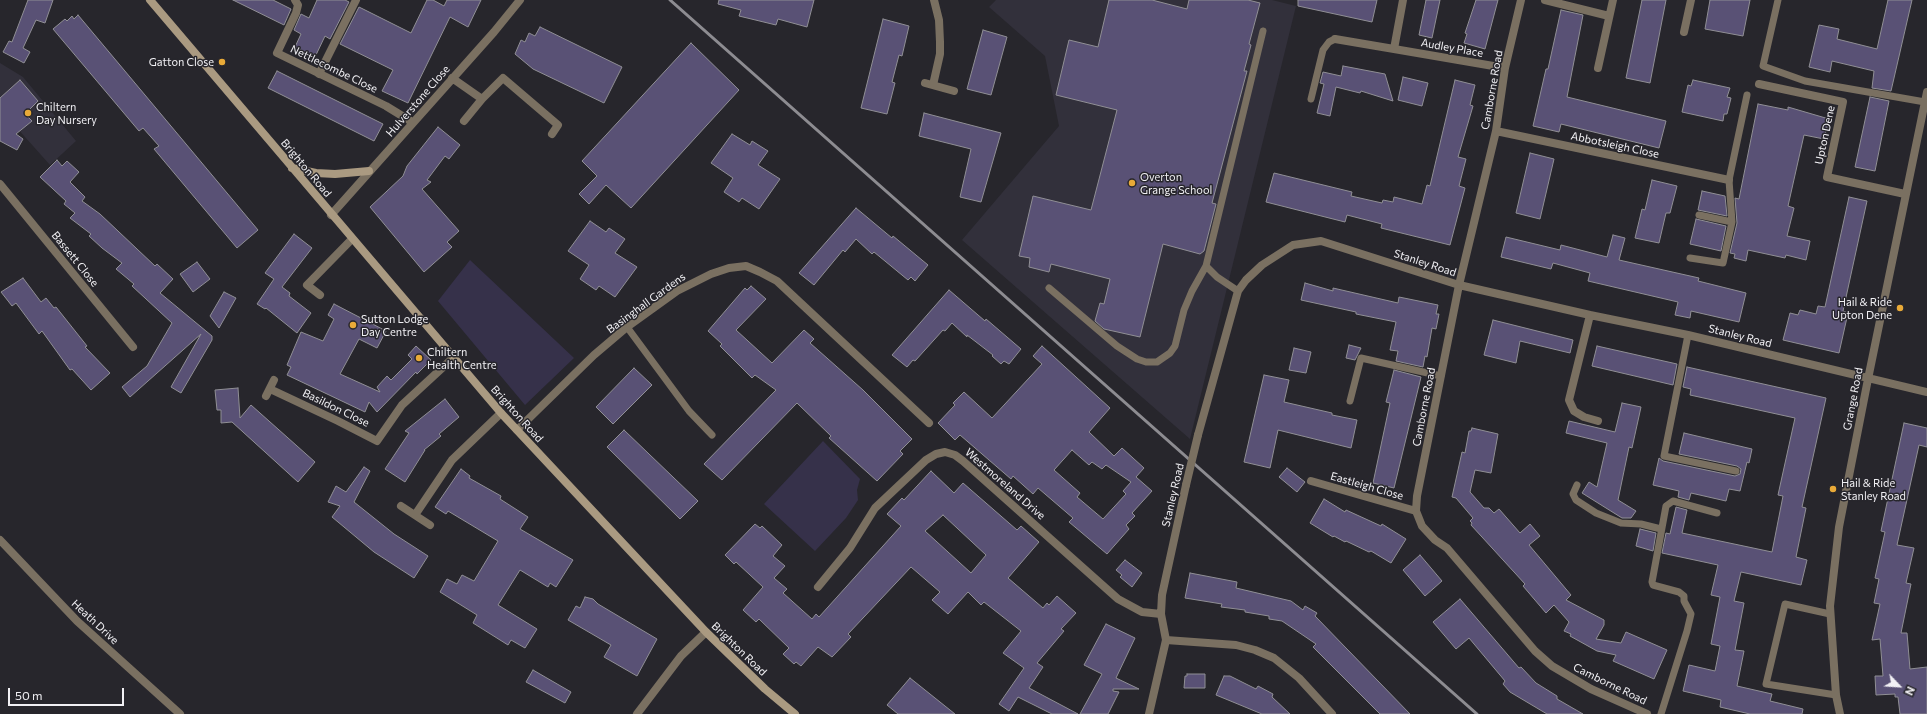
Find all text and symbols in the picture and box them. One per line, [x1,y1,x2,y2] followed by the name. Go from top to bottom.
[1420,36,1484,60] street label: Audley Place
[288,42,380,96] street label: Nettlecombe Close
[1479,49,1505,131] street label: Camborne Road
[149,55,214,69] place label: Gatton Close
[217,57,227,67] marker: Gatton Close
[383,63,453,139] street label: Hulverstone Close
[36,100,97,126] place label: Chiltern Day Nursery
[1812,104,1838,166] street label: Upton Dene
[23,108,33,118] marker: Chiltern Day Nursery
[1570,129,1660,161] street label: Abbotsleigh Close
[278,136,334,200] street label: Brighton Road
[1140,170,1212,196] place label: Overton Grange School
[1127,178,1137,188] marker: Overton Grange School
[49,229,101,289] street label: Bassett Close
[1392,247,1458,279] street label: Stanley Road
[604,270,688,336] street label: Basinghall Gardens
[1832,295,1892,321] place label: Hail & Ride Upton Dene
[1895,303,1905,313] marker: Hail & Ride Upton Dene
[361,312,428,338] place label: Sutton Lodge Day Centre
[348,320,358,330] marker: Sutton Lodge Day Centre
[1707,322,1773,350] street label: Stanley Road
[427,345,497,371] place label: Chiltern Health Centre
[414,353,424,363] marker: Chiltern Health Centre
[1410,366,1438,448] street label: Camborne Road
[1840,366,1866,432] street label: Grange Road
[488,383,546,445] street label: Brighton Road
[301,386,371,430] street label: Basildon Close
[962,446,1048,522] street label: Westmoreland Drive
[1159,462,1187,528] street label: Stanley Road
[1329,469,1405,503] street label: Eastleigh Close
[1841,476,1906,502] place label: Hail & Ride Stanley Road
[1828,484,1838,494] marker: Hail & Ride Stanley Road
[69,597,121,647] street label: Heath Drive
[709,619,769,679] street label: Brighton Road
[1571,660,1649,708] street label: Camborne Road
[1879,666,1919,706] north arrow
[10,680,126,706] scale bar
[1903,685,1918,698] text: N
[15,688,43,702] text: 50 m

